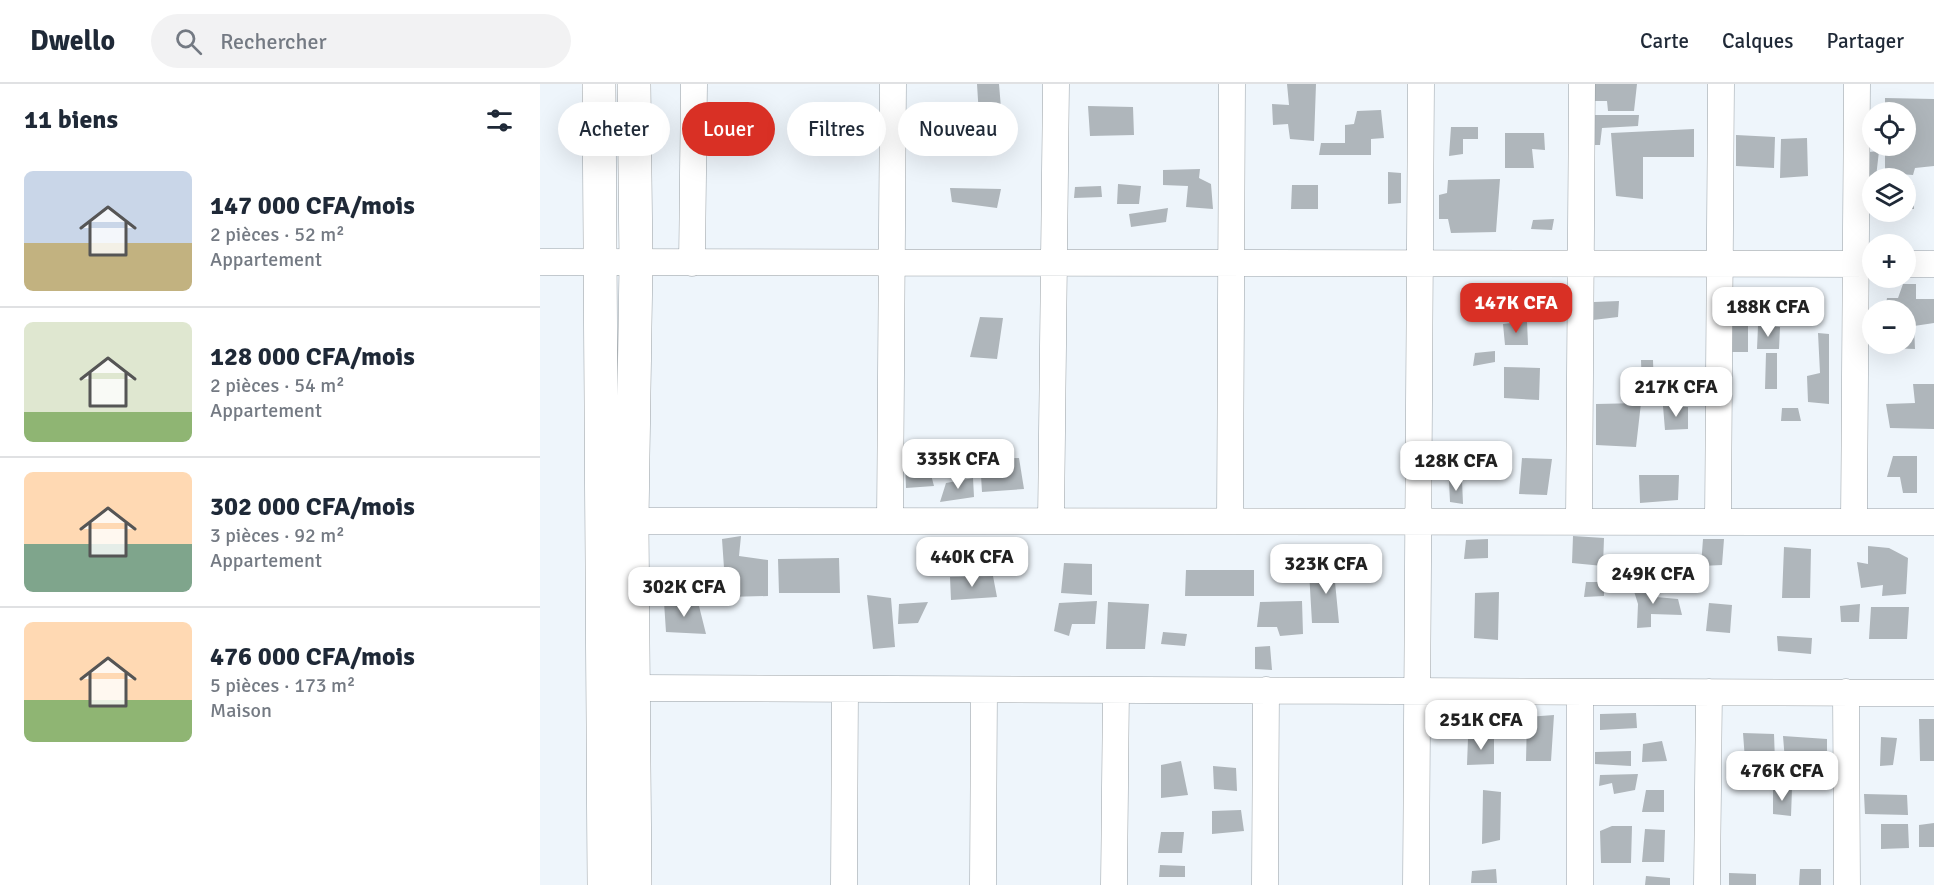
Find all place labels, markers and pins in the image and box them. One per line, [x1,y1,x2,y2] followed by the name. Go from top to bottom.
[1454,283,1578,334] pin: 147K CFA
[1706,287,1830,338] pin: 188K CFA
[1614,367,1738,418] pin: 217K CFA
[896,439,1020,490] pin: 335K CFA
[1394,441,1518,492] pin: 128K CFA
[910,537,1034,588] pin: 440K CFA
[1264,544,1388,595] pin: 323K CFA
[1591,554,1715,605] pin: 249K CFA
[622,567,746,618] pin: 302K CFA
[1419,700,1543,751] pin: 251K CFA
[1720,751,1844,802] pin: 476K CFA

